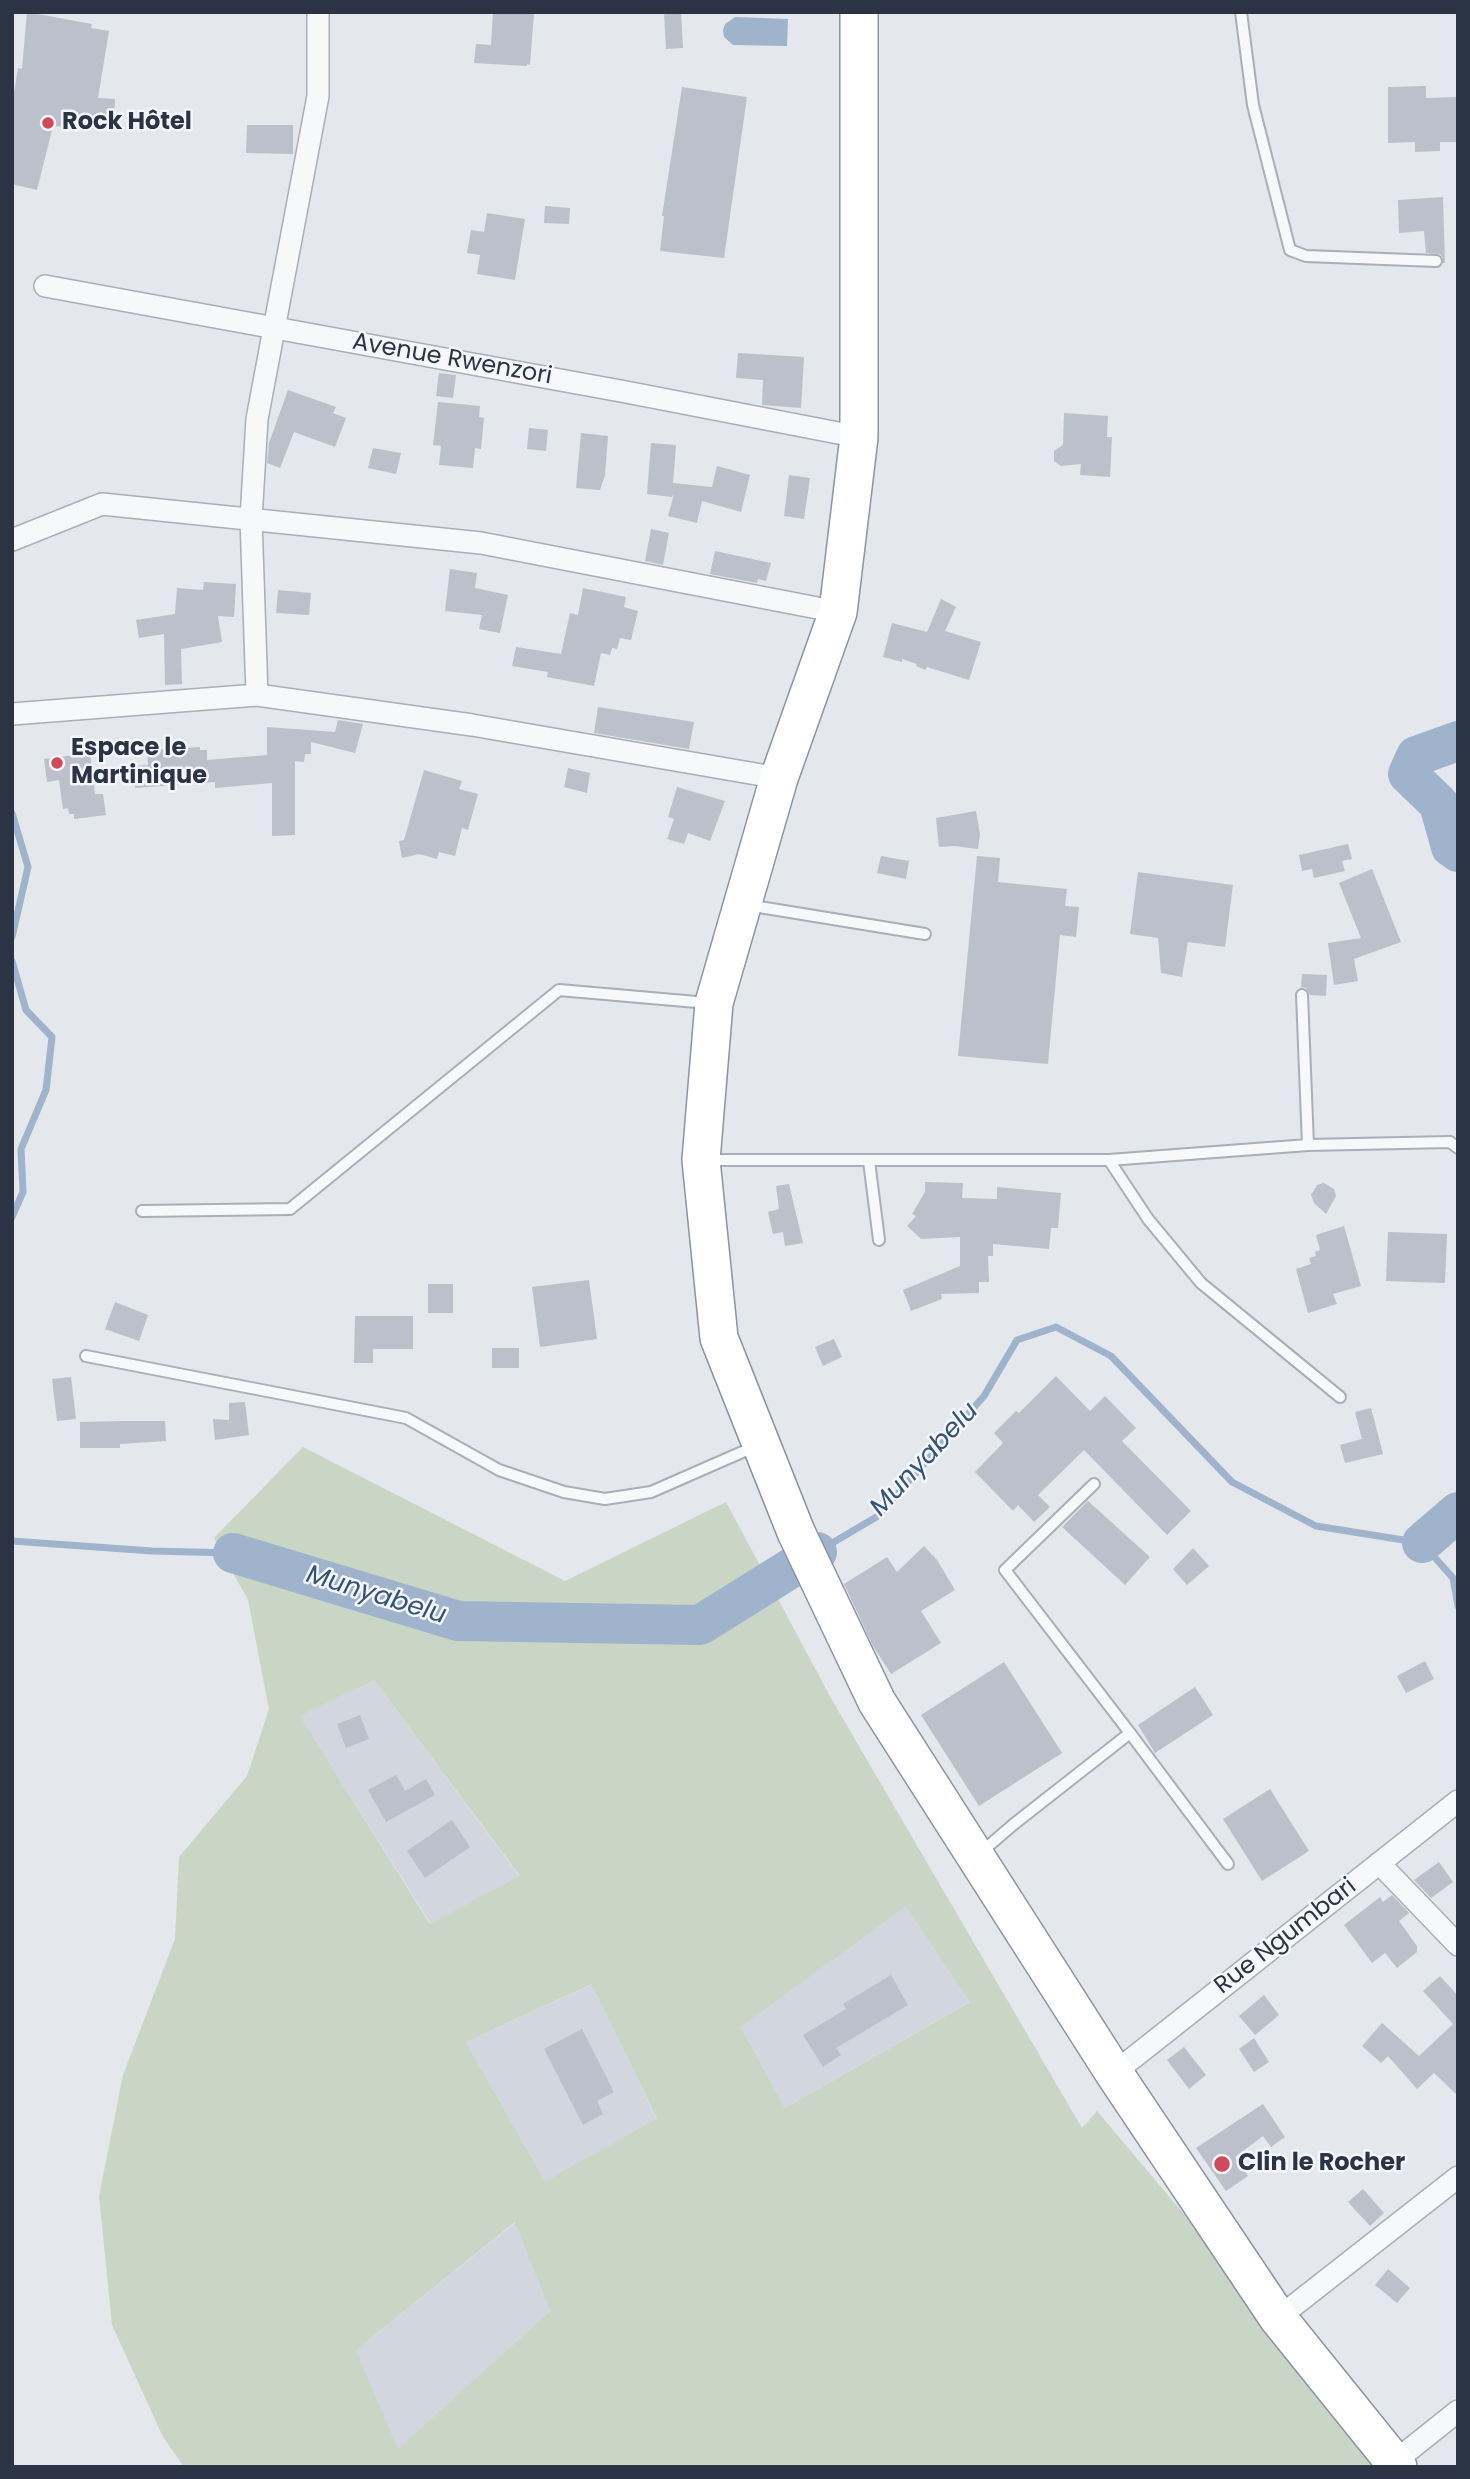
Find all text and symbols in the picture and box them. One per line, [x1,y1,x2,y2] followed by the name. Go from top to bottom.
[62,109,192,137] place label: Rock Hôtel
[40,115,56,131] marker: Rock Hôtel
[350,328,554,392] street label: Avenue Rwenzori
[71,735,207,791] place label: Espace le Martinique
[49,755,65,771] marker: Espace le Martinique
[864,1396,986,1524] water label: Munyabelu
[302,1560,450,1632] water label: Munyabelu
[1209,1873,1363,2001] street label: Rue Ngumbari
[1238,2150,1405,2178] place label: Clin le Rocher
[1212,2154,1232,2174] marker: Clin le Rocher

